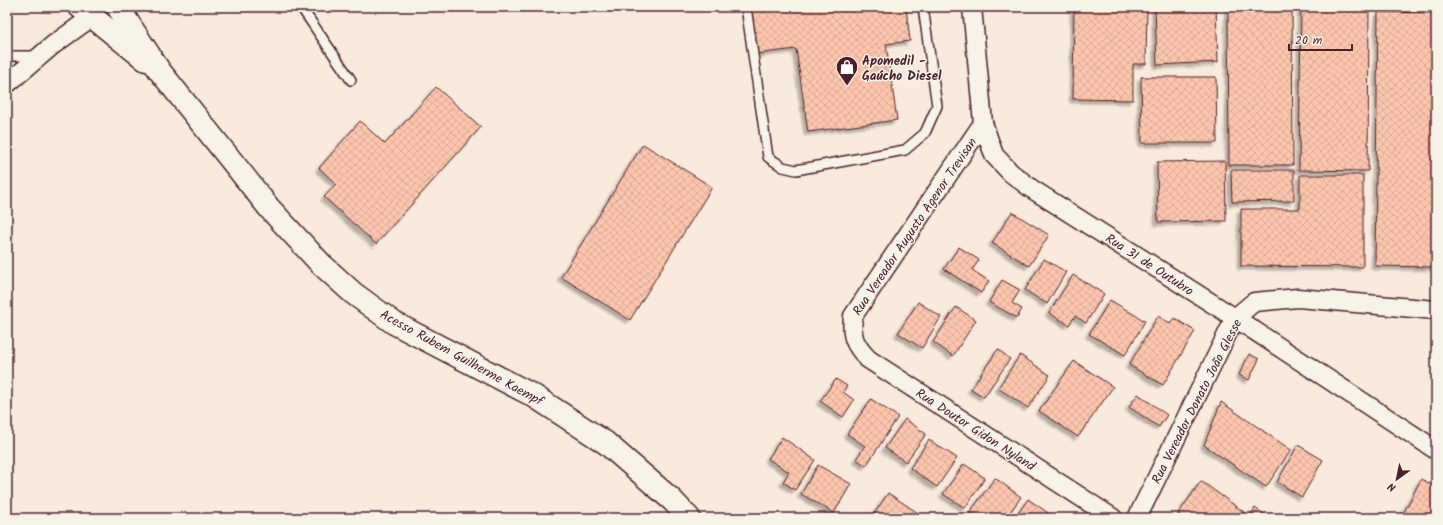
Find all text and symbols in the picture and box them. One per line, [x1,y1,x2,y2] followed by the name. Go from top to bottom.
[1289,26,1352,52] scale bar
[1295,31,1323,50] text: 20 m
[862,51,942,87] place label: Apomedil - Gaúcho Diesel
[834,54,860,87] shop icon: Apomedil - Gaúcho Diesel
[848,134,983,320] street label: Rua Vereador Augusto Agenor Trevisan
[1101,229,1198,302] street label: Rua 31 de Outubro
[376,305,548,413] street label: Acesso Rubem Guilherme Kaempf
[1147,315,1248,488] street label: Rua Vereador Donato João Glesse
[911,384,1040,477] street label: Rua Doutor Gidon Nyland
[1377,459,1417,499] north arrow
[1384,477,1400,496] text: N

